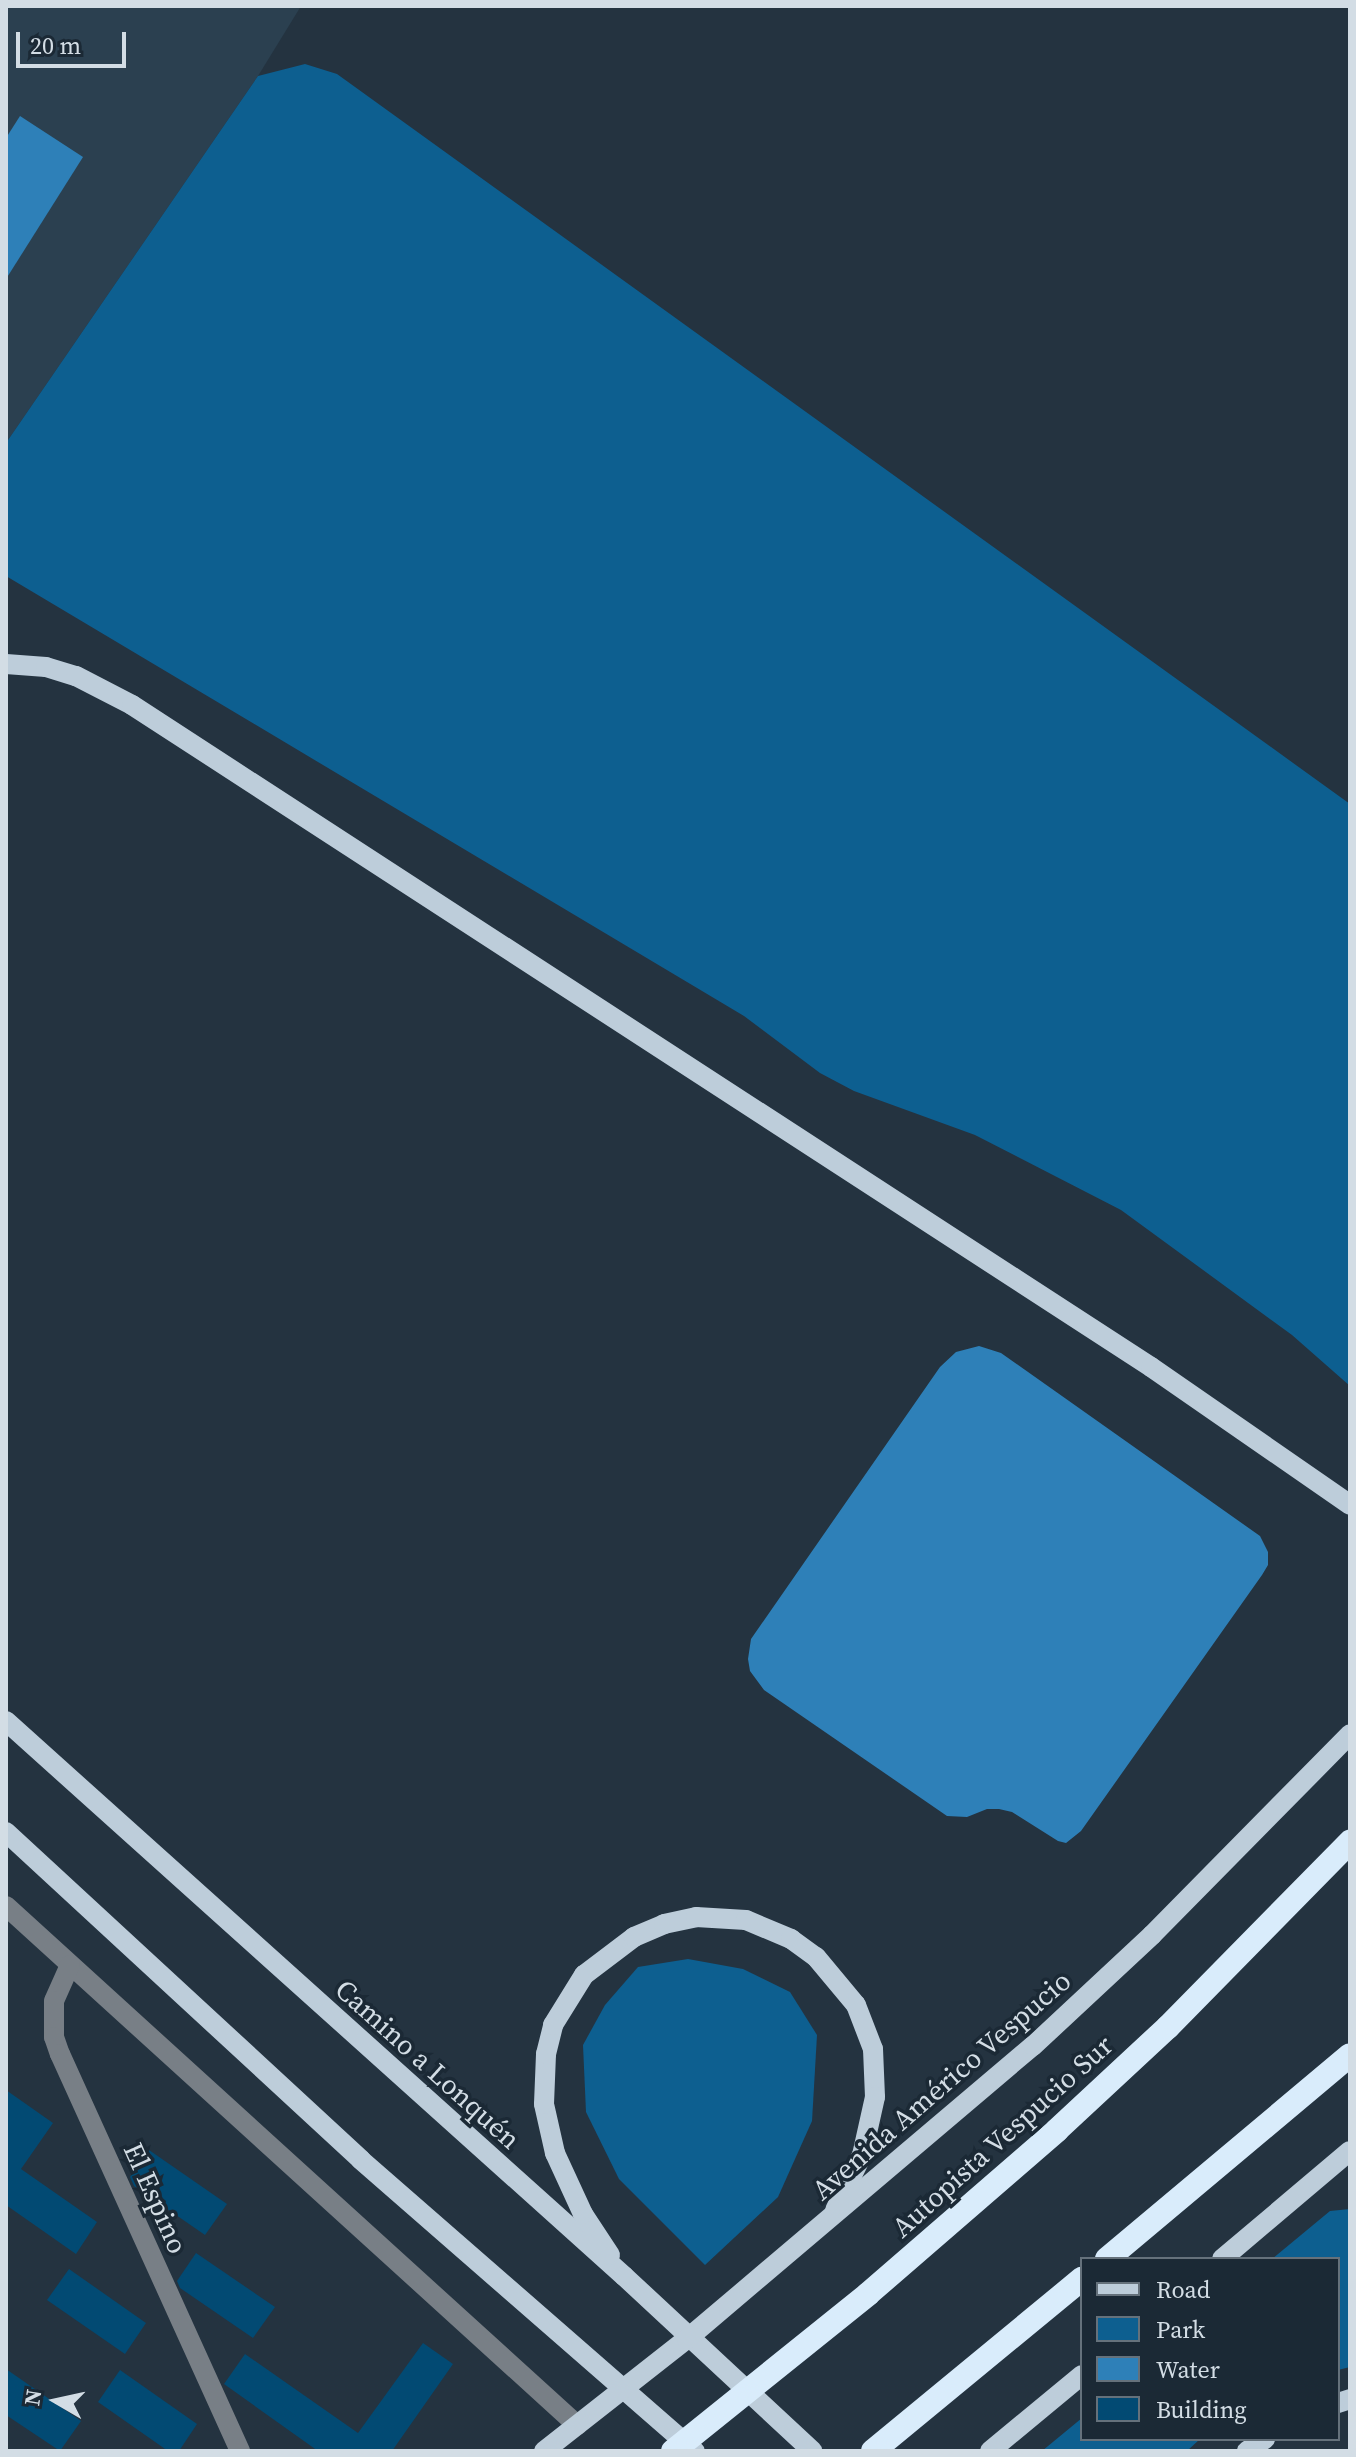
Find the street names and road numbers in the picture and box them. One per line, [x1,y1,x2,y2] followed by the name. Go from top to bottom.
[804,1963,1078,2207] street label: Avenida Américo Vespucio
[329,1972,527,2156] street label: Camino a Lonquén
[884,2028,1120,2244] street label: Autopista Vespucio Sur
[117,2137,195,2259] street label: El Espino

